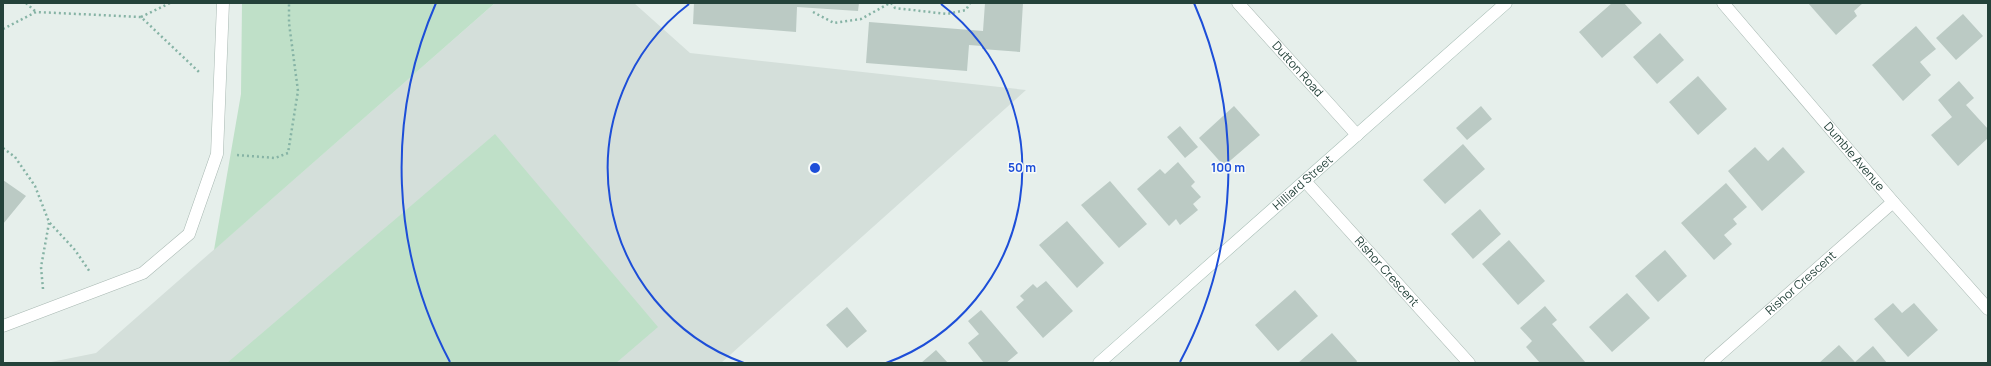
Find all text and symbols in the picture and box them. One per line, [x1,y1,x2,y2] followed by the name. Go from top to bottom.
[1268,37,1327,100] street label: Dutton Road
[1820,118,1889,194] street label: Dumble Avenue
[1269,151,1336,214] street label: Hilliard Street
[1008,159,1036,176] text: 50 m
[1211,159,1245,176] text: 100 m
[808,161,822,175] centre of rings
[1351,233,1423,310] street label: Rishor Crescent
[1761,247,1840,319] street label: Rishor Crescent

